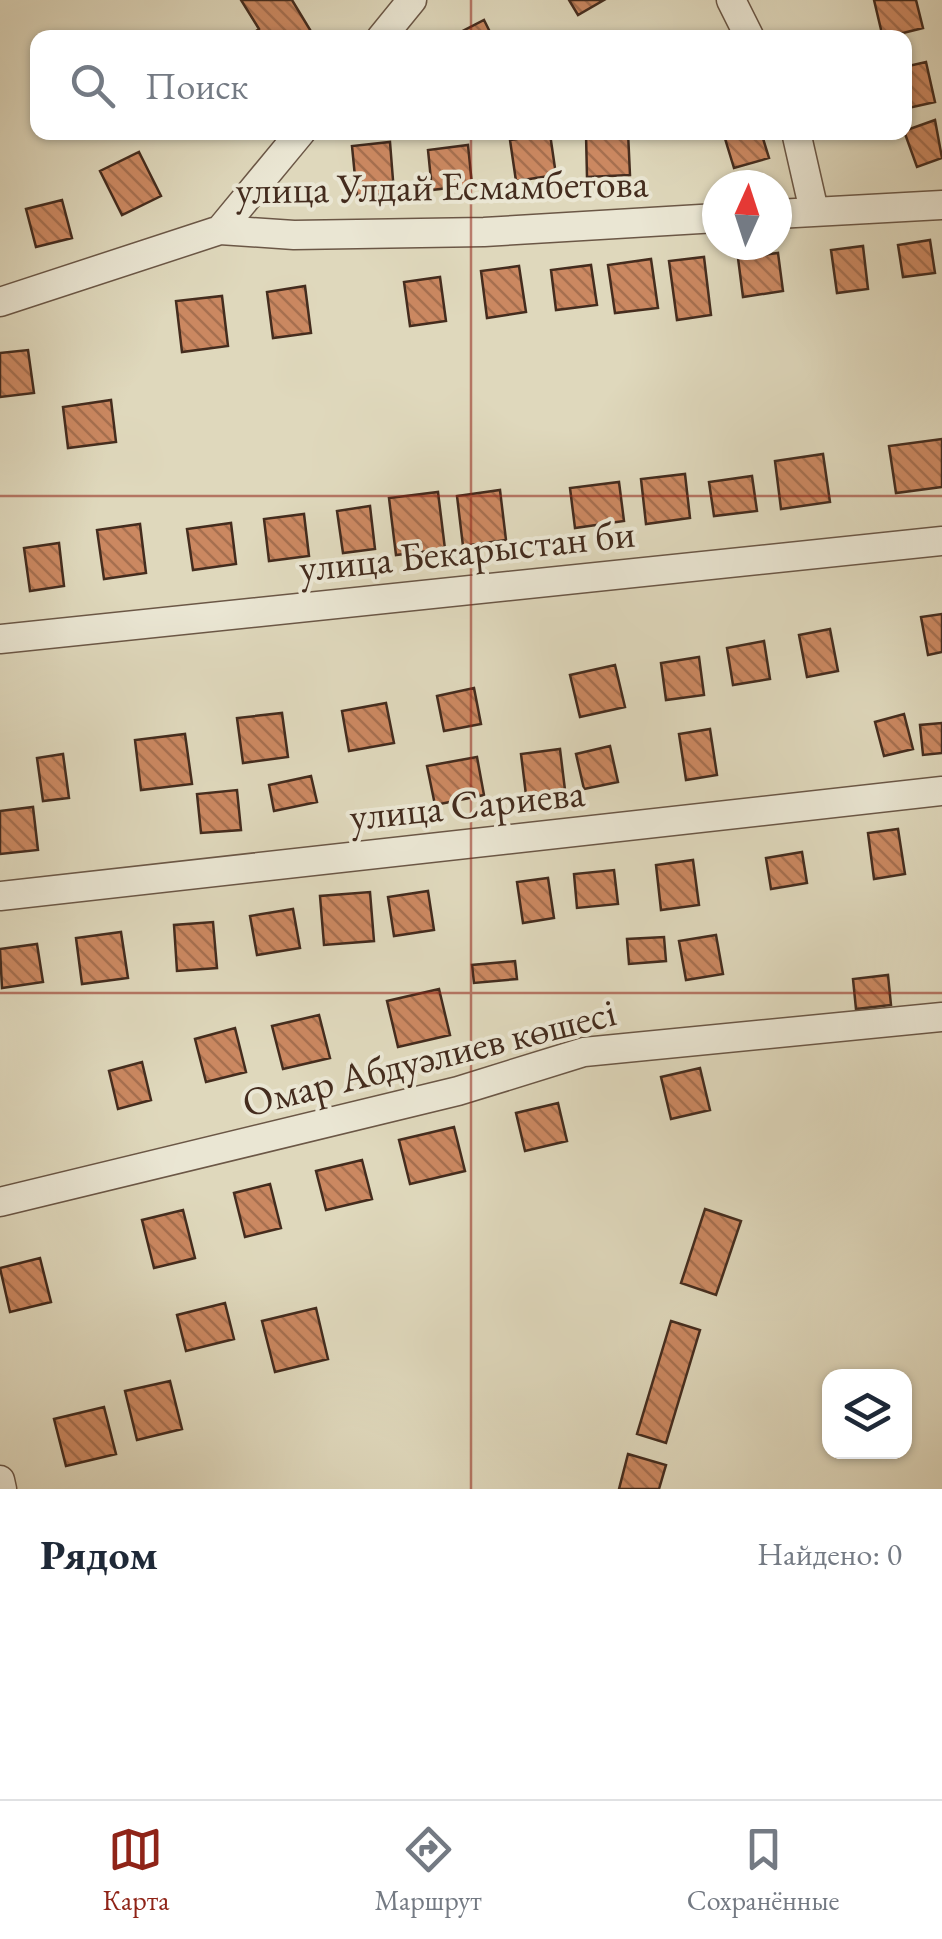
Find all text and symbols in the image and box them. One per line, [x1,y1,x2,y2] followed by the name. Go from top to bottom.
[30,30,912,140] search box
[65,58,120,113] icon: search
[145,61,248,110] text: Поиск
[235,156,649,216] street label: улица Улдай Есмамбетова
[702,170,792,260] north arrow
[296,506,638,594] street label: улица Бекарыстан би
[347,766,587,842] street label: улица Сариева
[237,985,621,1129] street label: Омар Абдуәлиев көшесі
[822,1369,912,1459] map controls
[822,1369,912,1459] button: layers
[40,1527,158,1582] text: Рядом
[757,1533,902,1575] text: Найдено: 0
[103,1822,169,1918] tab: Карта
[374,1822,482,1918] tab: Маршрут
[687,1822,839,1918] tab: Сохранённые

